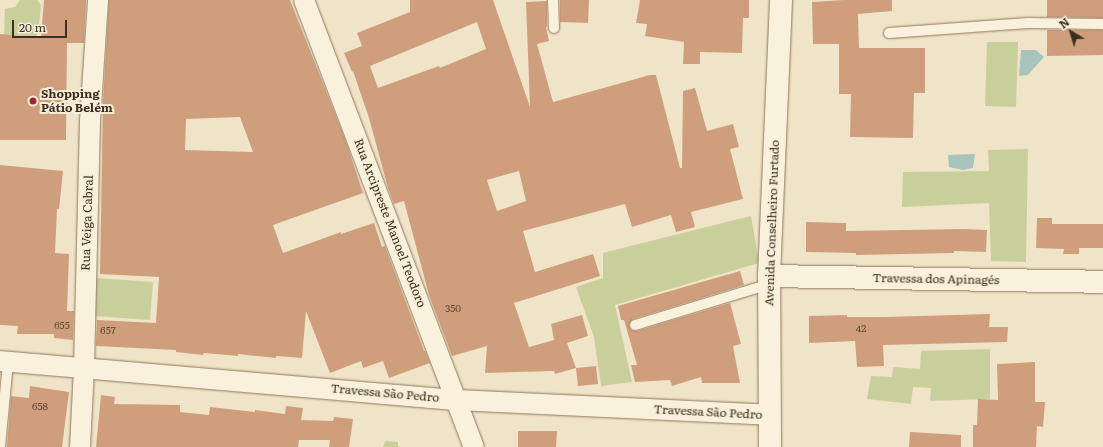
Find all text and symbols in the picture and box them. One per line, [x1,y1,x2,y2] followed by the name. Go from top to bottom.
[14,12,69,38] scale bar
[1051,12,1091,52] north arrow
[1055,13,1072,32] text: N
[19,18,46,36] text: 20 m
[41,87,113,115] place label: Shopping Pátio Belém
[28,96,38,106] marker: Shopping Pátio Belém
[351,136,429,310] street label: Rua Arcipreste Manoel Teodoro
[762,140,782,306] street label: Avenida Conselheiro Furtado
[78,175,96,271] street label: Rua Veiga Cabral
[872,271,1000,287] street label: Travessa dos Apinagés
[445,302,461,314] house number: 350
[54,319,70,331] house number: 655
[856,322,866,334] house number: 42
[100,324,116,336] house number: 657
[330,381,440,405] street label: Travessa São Pedro
[32,400,48,412] house number: 658
[653,402,763,422] street label: Travessa São Pedro

